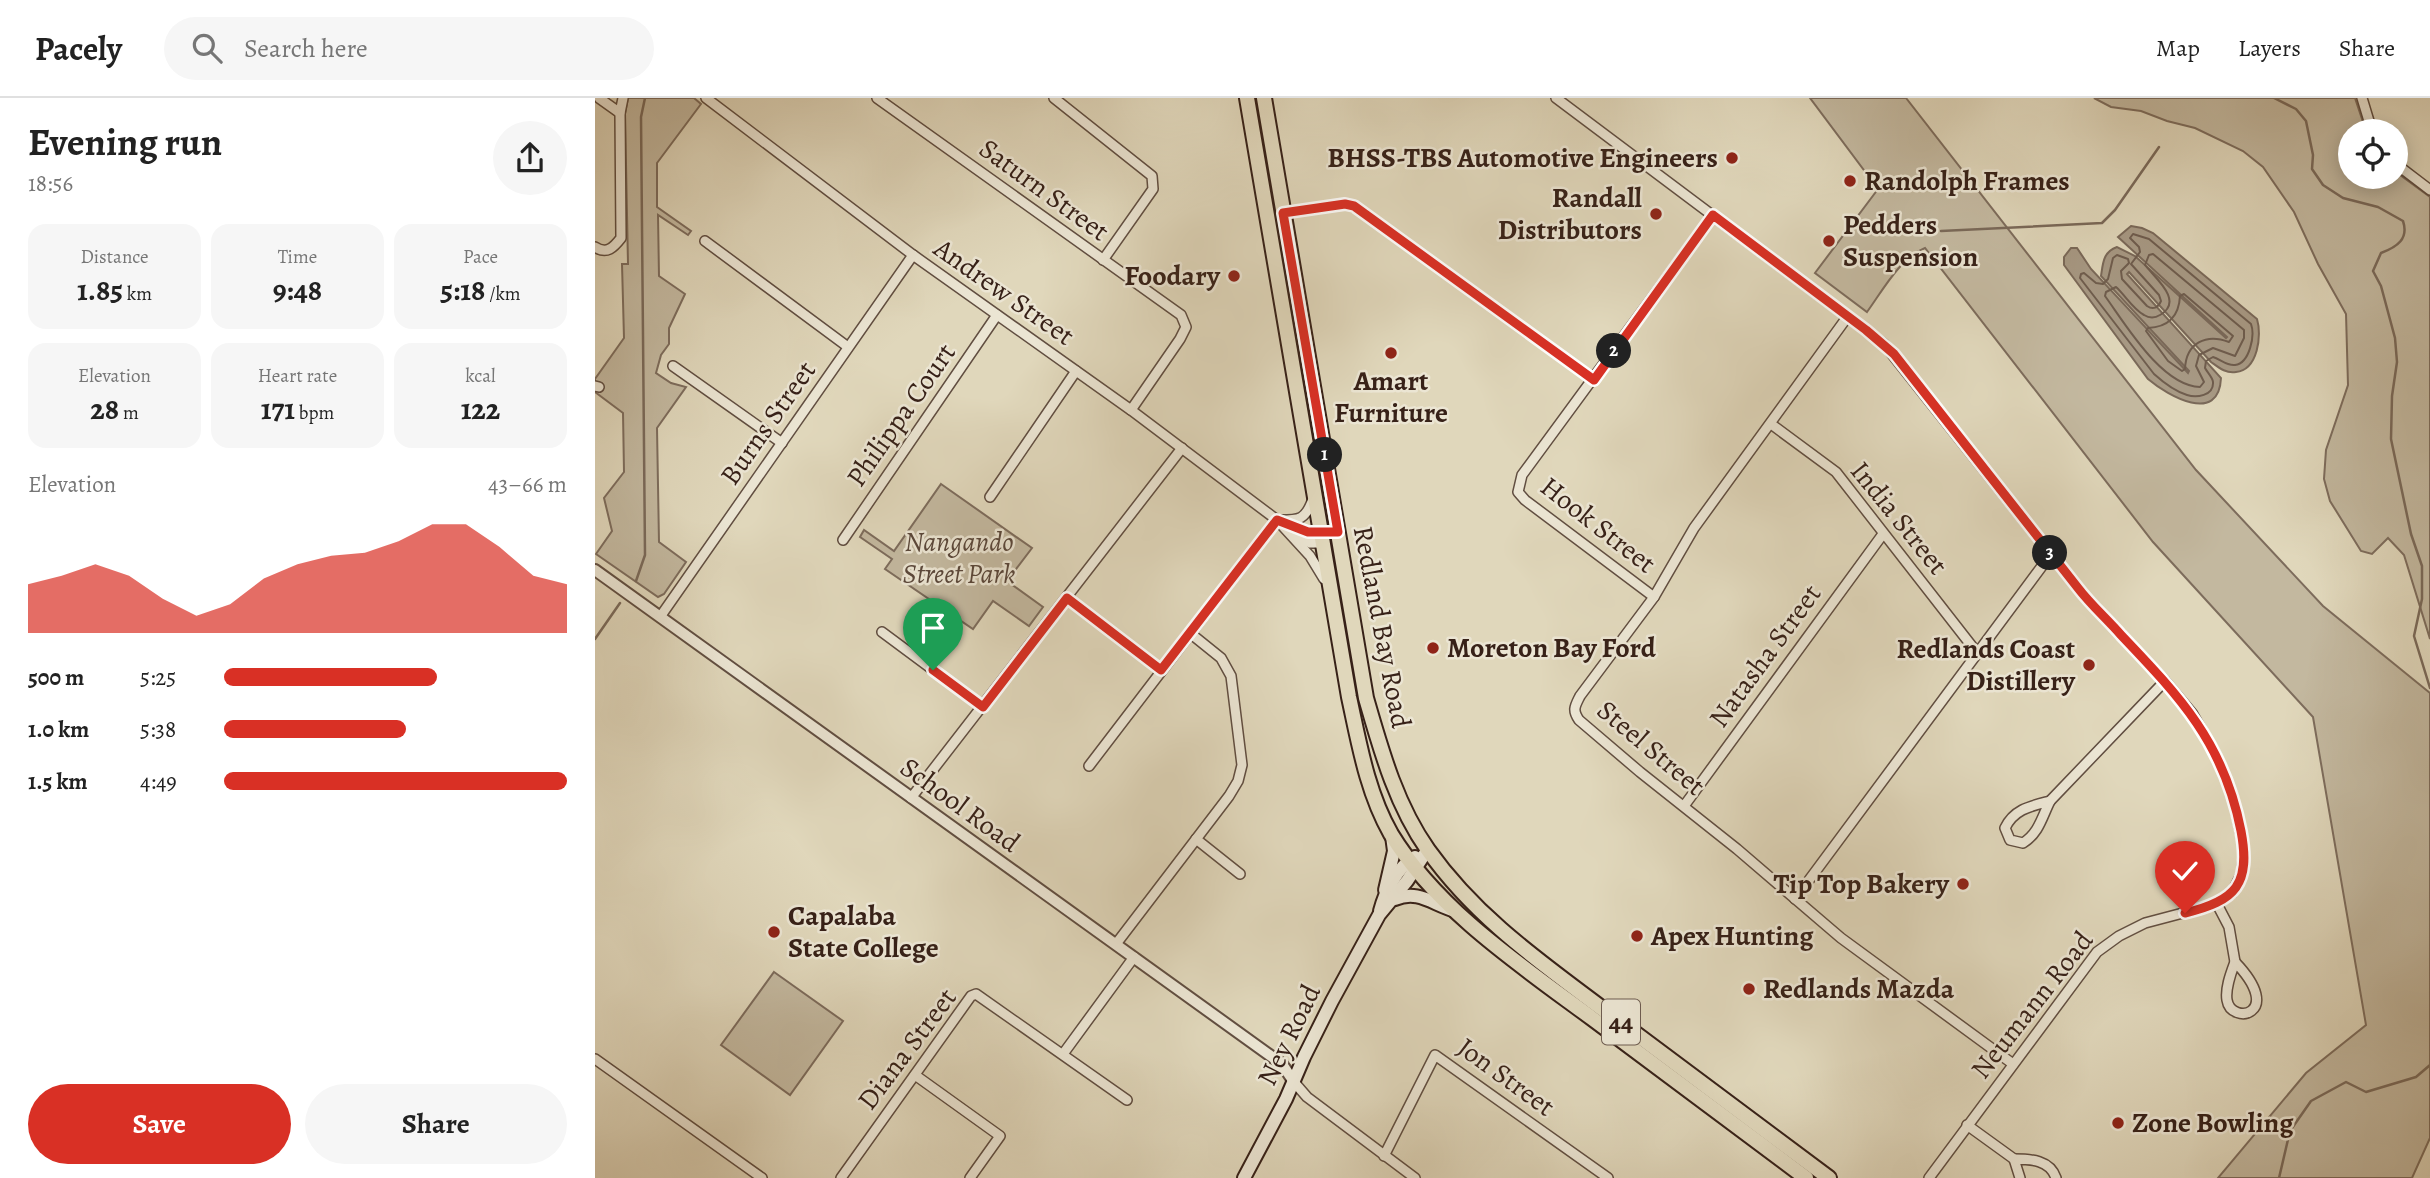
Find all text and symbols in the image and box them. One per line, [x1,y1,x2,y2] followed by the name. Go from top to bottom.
[164,17,654,80] search box
[35,26,122,71] text: Pacely
[188,29,226,67] icon: search
[244,31,368,66] text: Search here
[2156,32,2200,64] text: Map
[2238,32,2301,64] text: Layers
[2339,32,2395,64] text: Share
[28,116,222,168] text: Evening run
[2338,119,2408,189] map controls
[2338,119,2408,189] button: locate
[493,121,567,195] button: share
[971,130,1117,250] street label: Saturn Street
[1327,139,1718,177] place label: BHSS-TBS Automotive Engineers
[1724,150,1740,166] marker: BHSS-TBS Automotive Engineers
[1864,162,2070,200] place label: Randolph Frames
[28,168,73,199] text: 18:56
[1842,173,1858,189] marker: Randolph Frames
[1498,179,1643,249] place label: Randall Distributors
[1648,206,1664,222] marker: Randall Distributors
[1843,206,1979,276] place label: Pedders Suspension
[925,229,1082,354] street label: Andrew Street
[1821,233,1837,249] marker: Pedders Suspension
[80,244,149,270] text: Distance
[278,244,317,270] text: Time
[463,244,498,270] text: Pace
[1124,257,1221,295] place label: Foodary
[1226,268,1242,284] marker: Foodary
[77,270,123,310] text: 1.85
[273,270,322,310] text: 9:48
[440,270,485,310] text: 5:18
[123,281,152,307] text: km
[485,281,521,307] text: /km
[1597,334,1631,368] pin: 2
[837,336,965,494] street label: Philippa Court
[1609,337,1618,363] text: 2
[1383,345,1399,361] marker: Amart Furniture
[711,353,825,493] street label: Burns Street
[1334,362,1448,432] place label: Amart Furniture
[78,363,151,389] text: Elevation
[258,363,337,389] text: Heart rate
[465,363,496,389] text: kcal
[90,389,119,429] text: 28
[261,389,295,429] text: 171
[461,389,500,429] text: 122
[119,400,139,426] text: m
[295,400,334,426] text: bpm
[1307,438,1343,472] pin: 1
[1321,441,1328,467] text: 1
[1842,453,1956,583] street label: India Street
[1532,468,1664,582] street label: Hook Street
[28,469,116,500] text: Elevation
[488,469,567,500] text: 43–66 m
[903,523,1015,593] park label: Nangando Street Park
[1344,523,1420,732] street label: Redland Bay Road
[2033,536,2067,570] pin: 3
[2045,539,2054,565] text: 3
[1700,577,1830,735] street label: Natasha Street
[903,598,963,670] pin
[914,609,952,647] icon: arrive
[1447,629,1657,667] place label: Moreton Bay Ford
[1896,630,2076,700] place label: Redlands Coast Distillery
[1425,640,1441,656] marker: Moreton Bay Ford
[2081,657,2097,673] marker: Redlands Coast Distillery
[28,662,84,693] text: 500 m
[140,662,176,693] text: 5:25
[1589,692,1713,804] street label: Steel Street
[28,714,89,745] text: 1.0 km
[140,714,176,745] text: 5:38
[892,749,1028,862] street label: School Road
[28,766,88,797] text: 1.5 km
[140,766,177,797] text: 4:49
[2155,841,2215,913] pin
[2166,852,2204,890] icon: check
[1774,865,1950,903] place label: Tip Top Bakery
[1955,876,1971,892] marker: Tip Top Bakery
[788,897,939,967] place label: Capalaba State College
[1650,917,1814,955] place label: Apex Hunting
[1962,922,2102,1087] street label: Neumann Road
[766,924,782,940] marker: Capalaba State College
[1629,928,1645,944] marker: Apex Hunting
[1763,970,1955,1008] place label: Redlands Mazda
[1248,977,1330,1092] street label: Ney Road
[849,980,965,1118] street label: Diana Street
[1741,981,1757,997] marker: Redlands Mazda
[1602,1000,1640,1044] road number: 44
[1450,1029,1562,1125] street label: Jon Street
[28,1084,291,1164] button: Save
[305,1084,567,1164] button: Share
[2132,1104,2294,1142] place label: Zone Bowling
[2110,1115,2126,1131] marker: Zone Bowling

